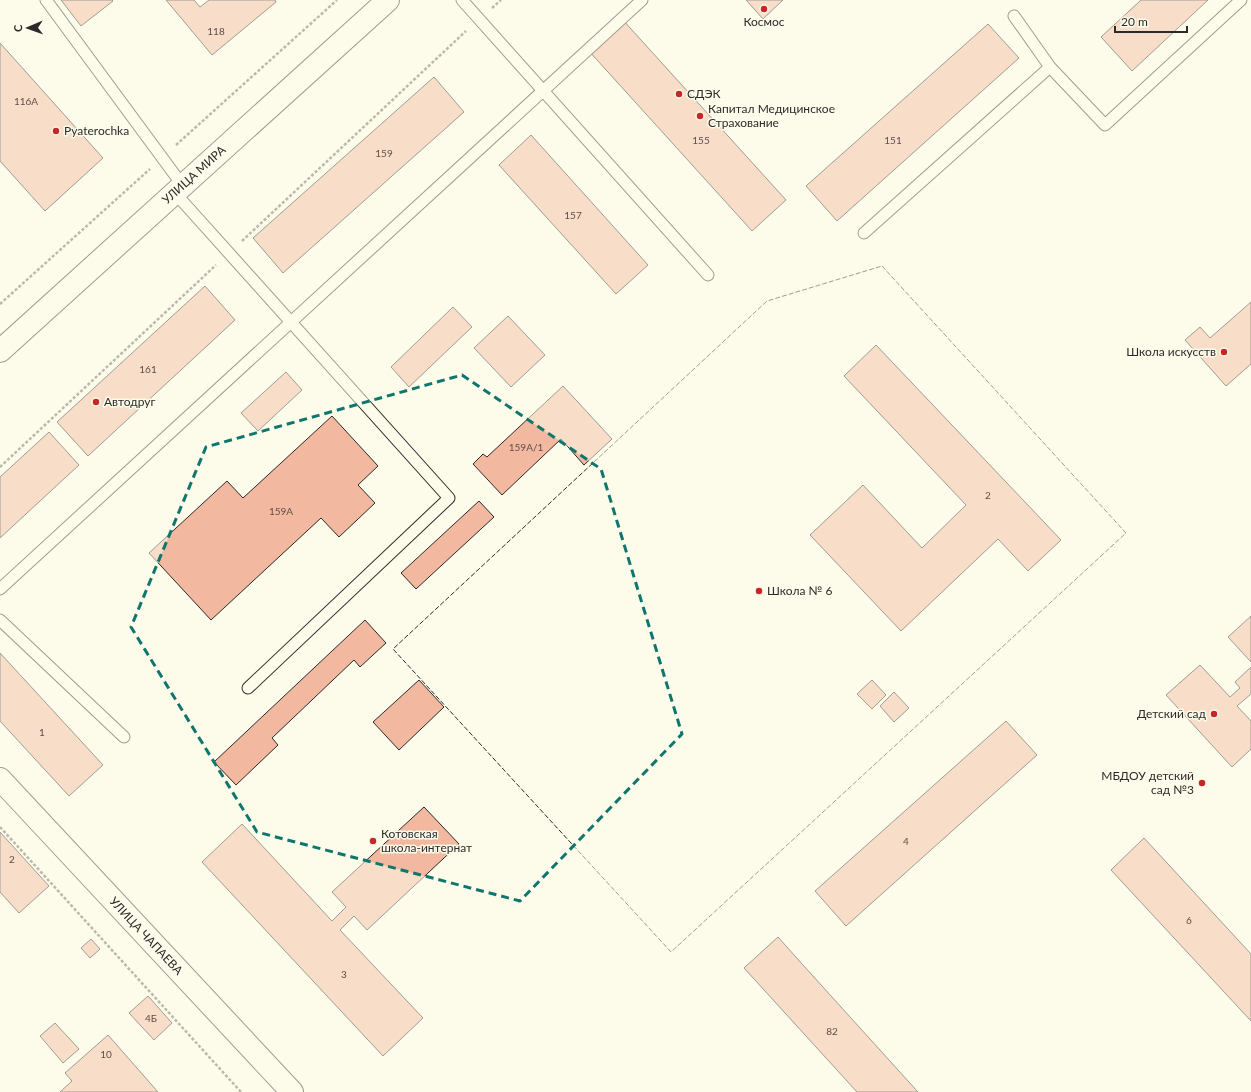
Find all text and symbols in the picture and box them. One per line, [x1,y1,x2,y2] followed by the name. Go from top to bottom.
[759,4,769,14] marker: Космос
[8,8,48,48] north arrow
[1115,8,1187,34] scale bar
[743,14,785,29] place label: Космос
[1121,14,1148,29] text: 20 m
[11,24,24,32] text: С
[207,25,225,37] house number: 118
[687,86,721,101] place label: СДЭК
[674,89,684,99] marker: СДЭК
[14,95,38,107] house number: 116А
[708,101,835,130] place label: Капитал Медицинское Страхование
[695,111,705,121] marker: Капитал Медицинское Страхование
[64,123,129,138] place label: Pyaterochka
[51,126,61,136] marker: Pyaterochka
[692,134,710,146] house number: 155
[884,134,902,146] house number: 151
[159,142,229,207] street label: УЛИЦА МИРА
[375,147,393,159] house number: 159
[564,209,582,221] house number: 157
[1126,344,1216,359] place label: Школа искусств
[1219,347,1229,357] marker: Школа искусств
[139,363,157,375] house number: 161
[104,394,155,409] place label: Автодруг
[91,397,101,407] marker: Автодруг
[509,441,543,453] house number: 159А/1
[985,489,991,501] house number: 2
[269,505,293,517] house number: 159А
[767,583,832,598] place label: Школа № 6
[754,586,764,596] marker: Школа № 6
[1137,706,1207,721] place label: Детский сад
[1209,709,1219,719] marker: Детский сад
[39,726,45,738] house number: 1
[1101,768,1194,797] place label: МБДОУ детский сад №3
[1197,778,1207,788] marker: МБДОУ детский сад №3
[381,826,472,855] place label: Котовская школа-интернат
[903,835,909,847] house number: 4
[368,836,378,846] marker: Котовская школа-интернат
[9,853,15,865] house number: 2
[106,894,187,978] street label: УЛИЦА ЧАПАЕВА
[1186,914,1192,926] house number: 6
[341,968,347,980] house number: 3
[145,1012,157,1024] house number: 4Б
[826,1025,838,1037] house number: 82
[100,1048,112,1060] house number: 10

